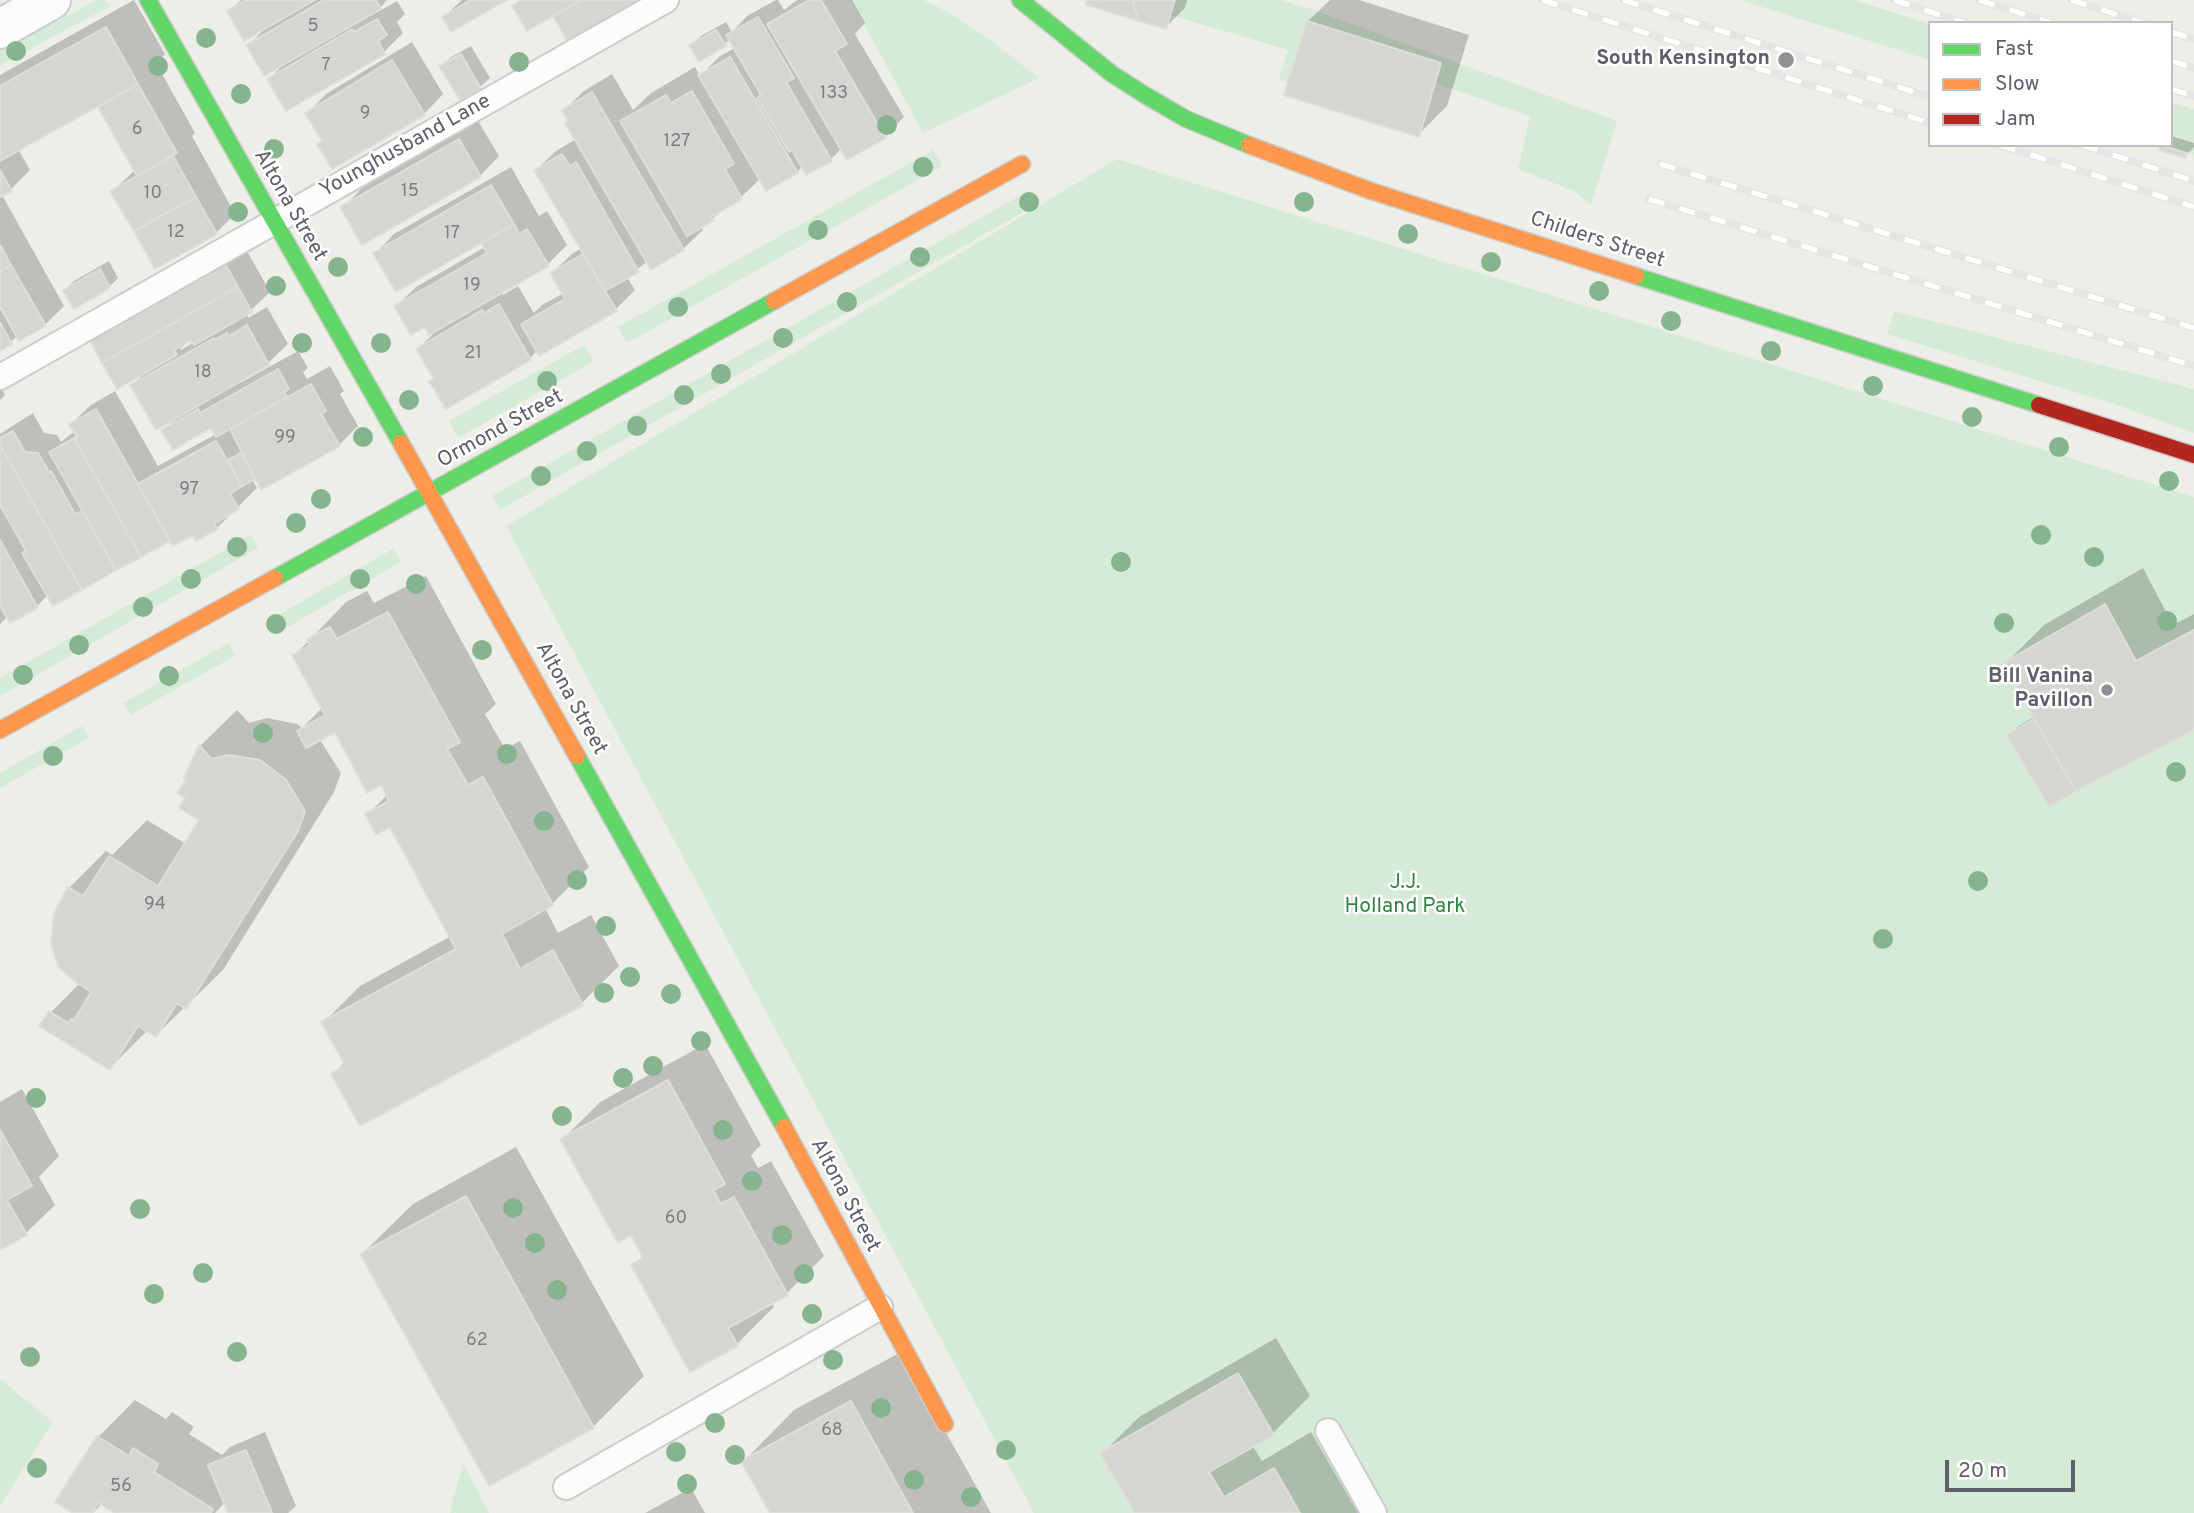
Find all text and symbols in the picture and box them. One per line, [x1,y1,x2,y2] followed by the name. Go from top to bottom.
[307,16,319,38] house number: 5
[1928,21,2173,147] legend
[1995,36,2034,63] text: Fast
[1596,47,1770,73] place label: South Kensington
[1776,50,1796,70] marker: South Kensington
[321,55,331,77] house number: 7
[1995,71,2040,98] text: Slow
[820,83,848,105] house number: 133
[316,90,496,204] street label: Younghusband Lane
[360,103,370,125] house number: 9
[1995,106,2036,133] text: Jam
[132,119,142,141] house number: 6
[664,131,690,153] house number: 127
[247,146,331,266] street label: Altona Street
[401,181,419,203] house number: 15
[144,183,162,205] house number: 10
[1526,207,1668,275] street label: Childers Street
[167,222,185,244] house number: 12
[444,223,460,245] house number: 17
[463,275,481,297] house number: 19
[464,343,482,365] house number: 21
[194,362,212,384] house number: 18
[434,385,568,475] street label: Ormond Street
[274,427,296,449] house number: 99
[179,479,199,501] house number: 97
[529,638,611,760] street label: Altona Street
[1988,665,2093,715] place label: Bill Vanina Pavillon
[2099,682,2115,698] marker: Bill Vanina Pavillon
[1344,871,1466,921] park label: J.J. Holland Park
[144,894,166,916] house number: 94
[804,1135,884,1257] street label: Altona Street
[665,1208,687,1230] house number: 60
[466,1330,488,1352] house number: 62
[821,1420,843,1442] house number: 68
[1949,1446,2078,1490] scale bar
[1958,1458,2007,1485] text: 20 m
[110,1476,132,1498] house number: 56

